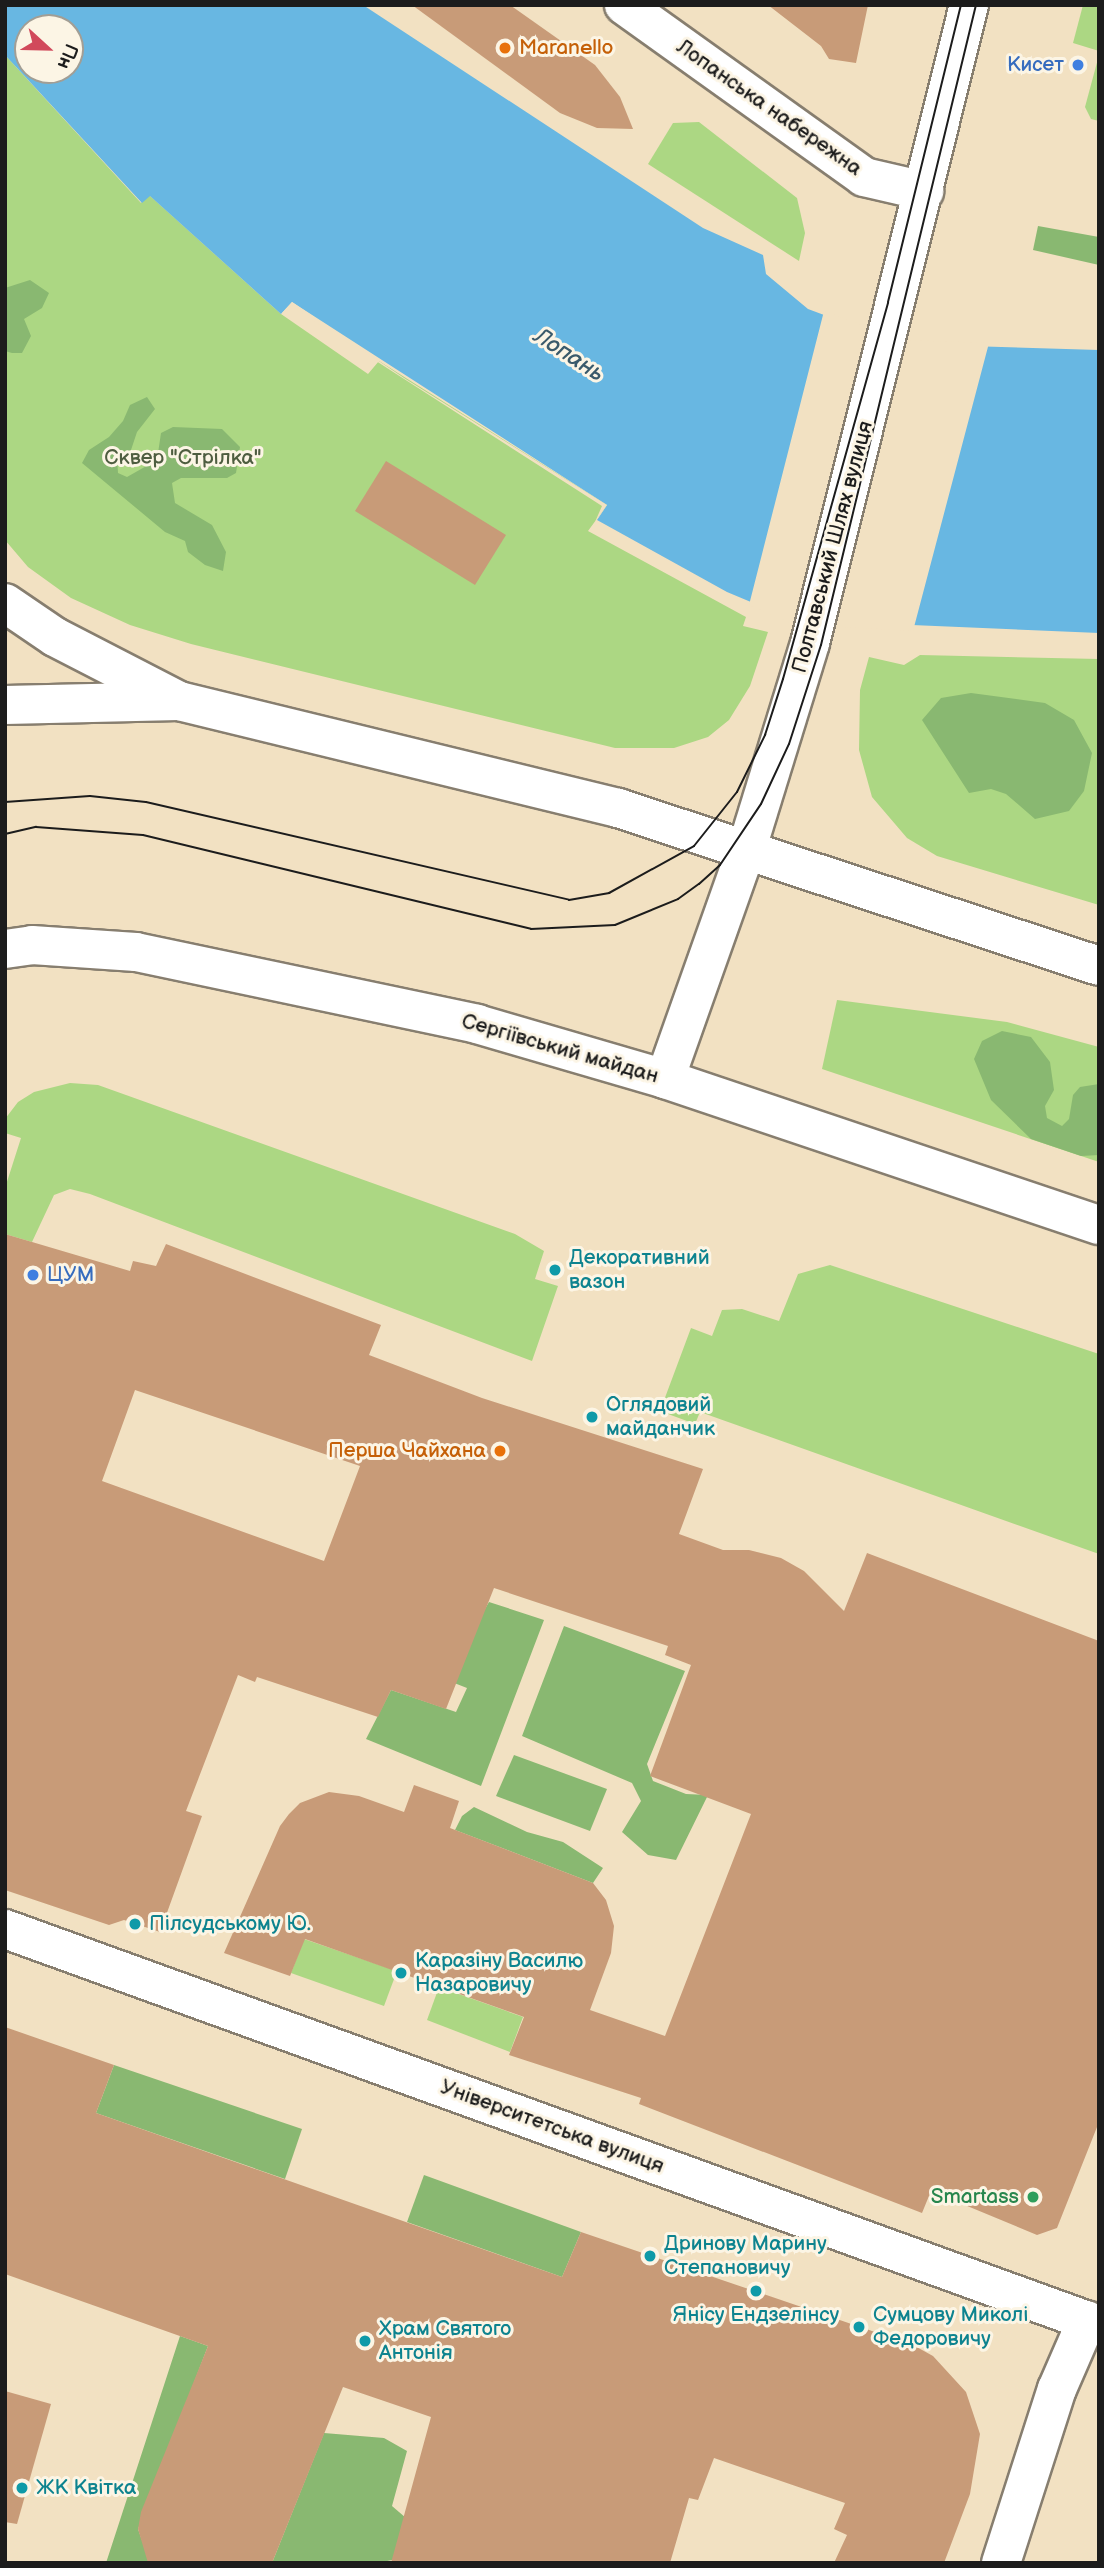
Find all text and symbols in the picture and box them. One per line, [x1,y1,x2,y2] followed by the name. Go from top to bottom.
[14,14,84,84] north arrow
[672,34,866,182] street label: Лопанська набережна
[519,35,613,61] place label: Maranello
[52,40,82,72] text: Пн
[497,40,513,56] marker: Maranello
[1007,52,1064,78] place label: Кисет
[1070,57,1086,73] marker: Кисет
[529,322,609,388] water label: Лопань
[787,418,879,676] street label: Полтавський Шлях вулиця
[104,445,262,471] park label: Сквер "Стрілка"
[459,1009,661,1089] street label: Сергіївський майдан
[569,1245,710,1295] place label: Декоративний вазон
[47,1262,94,1288] place label: ЦУМ
[547,1262,563,1278] marker: Декоративний вазон
[25,1267,41,1283] marker: ЦУМ
[606,1392,715,1442] place label: Оглядовий майданчик
[584,1409,600,1425] marker: Оглядовий майданчик
[328,1438,486,1464] place label: Перша Чайхана
[492,1443,508,1459] marker: Перша Чайхана
[149,1911,311,1937] place label: Пілсудському Ю.
[127,1916,143,1932] marker: Пілсудському Ю.
[415,1948,583,1998] place label: Каразіну Василю Назаровичу
[393,1965,409,1981] marker: Каразіну Василю Назаровичу
[437,2075,667,2179] street label: Університетська вулиця
[931,2184,1019,2210] place label: Smartass
[1025,2189,1041,2205] marker: Smartass
[664,2231,827,2281] place label: Дринову Марину Степановичу
[642,2248,658,2264] marker: Дринову Марину Степановичу
[748,2283,764,2299] marker: Янісу Ендзелінсу
[673,2302,839,2328] place label: Янісу Ендзелінсу
[873,2302,1028,2352] place label: Сумцову Миколі Федоровичу
[379,2316,511,2366] place label: Храм Святого Антонія
[851,2319,867,2335] marker: Сумцову Миколі Федоровичу
[357,2333,373,2349] marker: Храм Святого Антонія
[36,2475,136,2501] place label: ЖК Квітка
[14,2480,30,2496] marker: ЖК Квітка

